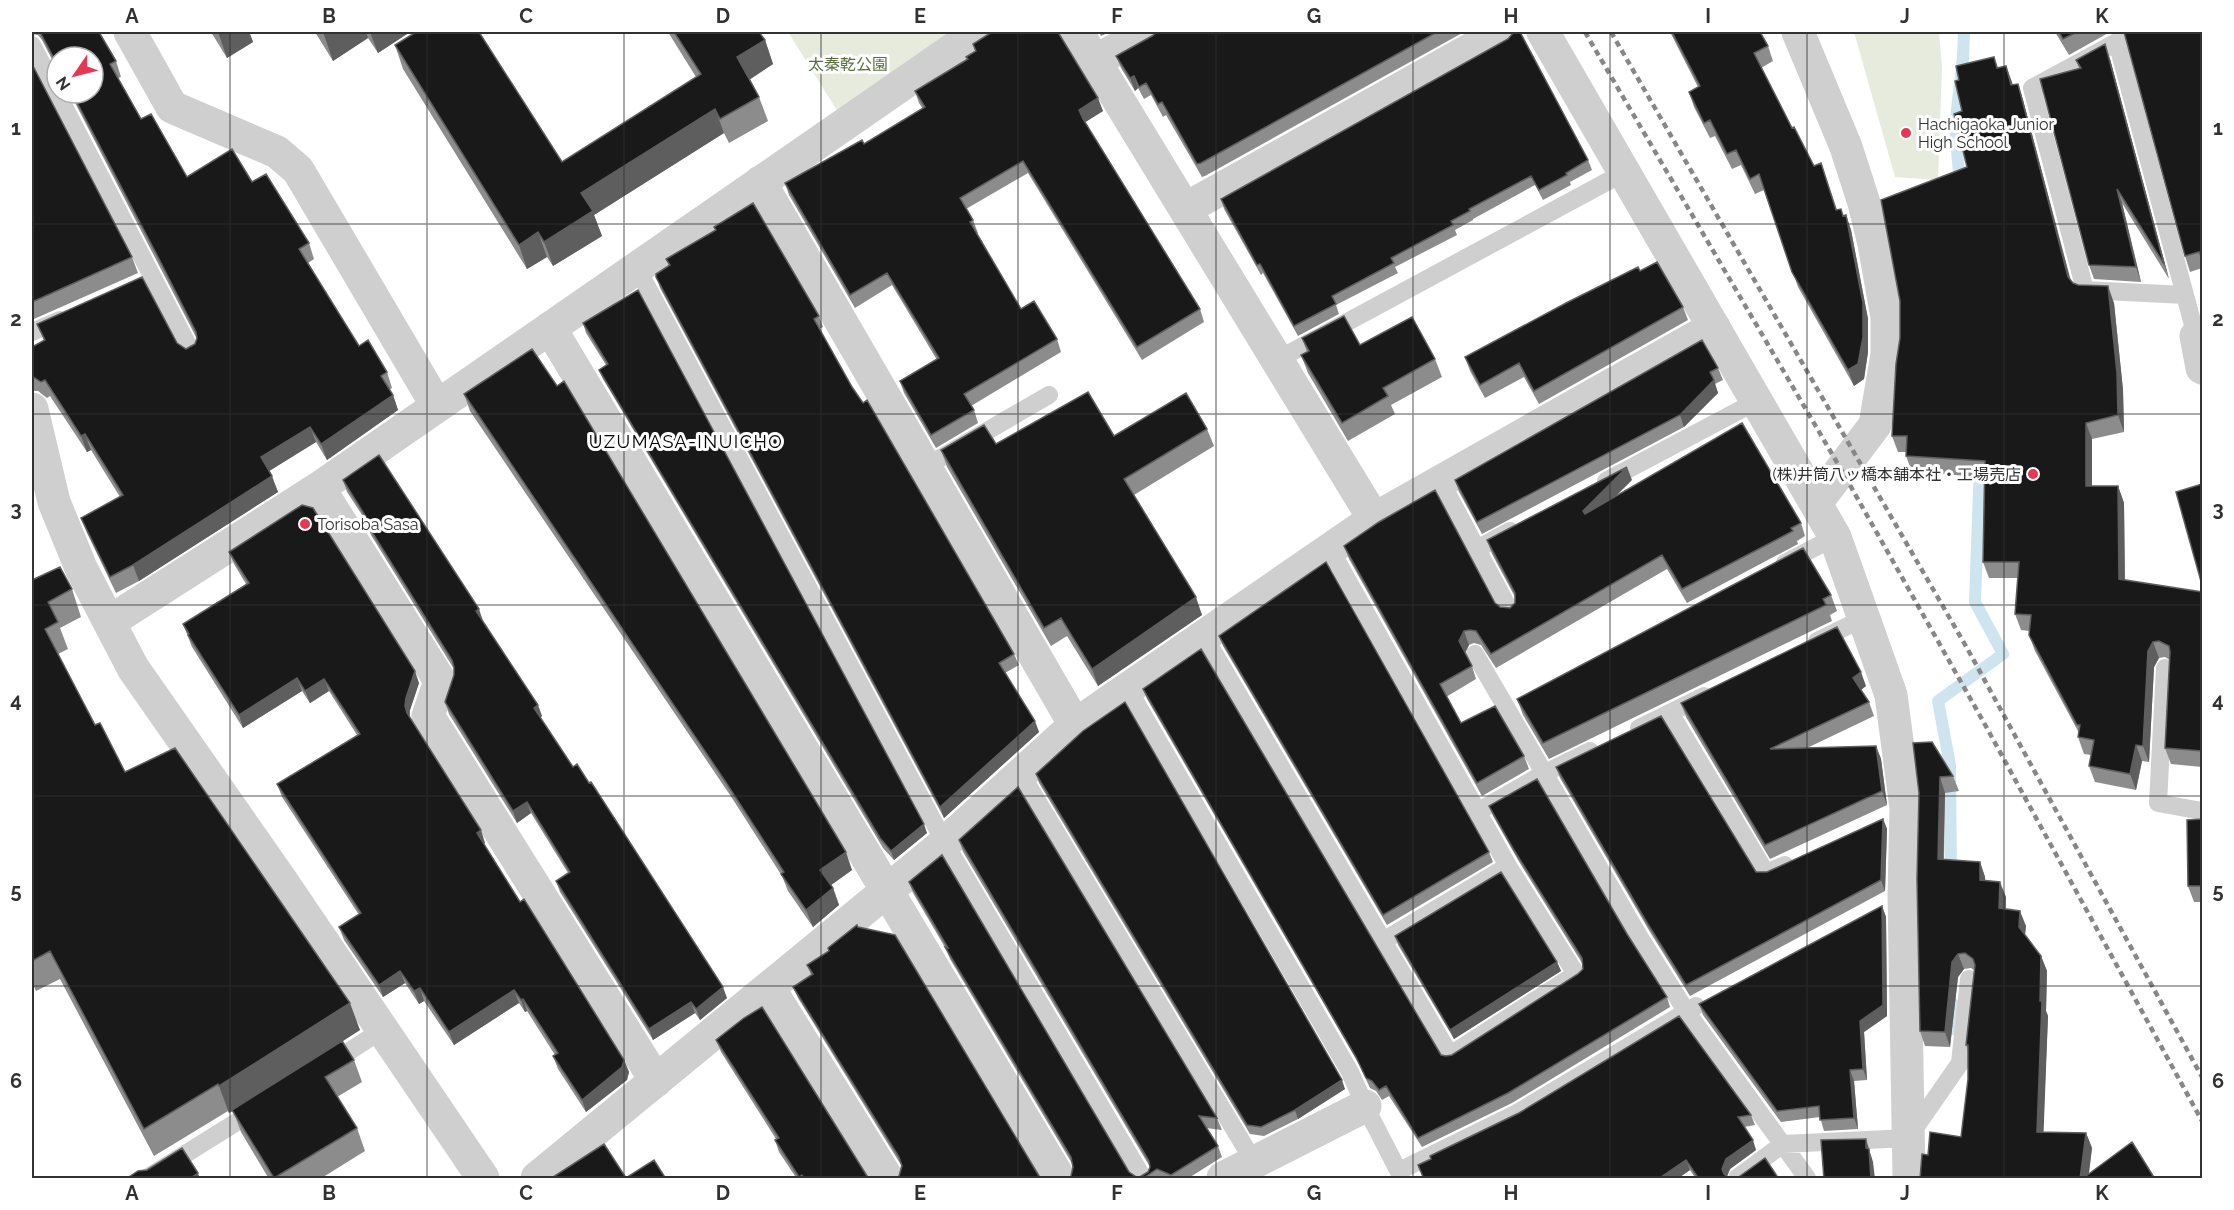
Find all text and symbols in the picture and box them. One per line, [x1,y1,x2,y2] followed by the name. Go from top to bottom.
[125,4,139,28] text: A
[322,4,336,28] text: B
[519,4,533,28] text: C
[716,4,730,28] text: D
[914,4,926,28] text: E
[1111,4,1123,28] text: F
[1307,4,1321,28] text: G
[1504,4,1518,28] text: H
[1705,4,1711,28] text: I
[1900,4,1910,28] text: J
[2095,4,2109,28] text: K
[45,45,105,105] north arrow
[808,55,888,74] park label: 太秦乾公園
[52,73,74,94] text: N
[1918,115,2054,152] place label: Hachigaoka Junior High School
[11,116,21,140] text: 1
[2213,116,2223,140] text: 1
[1899,126,1913,140] marker: Hachigaoka Junior High School
[10,307,22,331] text: 2
[2212,307,2224,331] text: 2
[589,431,783,452] district label: UZUMASA-INUICHO
[1772,465,2021,484] place label: (株)井筒八ッ橋本舗本社・工場売店
[2026,467,2040,481] marker: (株)井筒八ッ橋本舗本社・工場売店
[10,497,22,521] text: 3
[2212,497,2224,521] text: 3
[317,515,418,534] place label: Torisoba Sasa
[298,517,312,531] marker: Torisoba Sasa
[10,688,22,712] text: 4
[2212,688,2224,712] text: 4
[10,879,22,903] text: 5
[2212,879,2224,903] text: 5
[10,1069,22,1093] text: 6
[2212,1069,2224,1093] text: 6
[125,1181,139,1205] text: A
[322,1181,336,1205] text: B
[519,1181,533,1205] text: C
[716,1181,730,1205] text: D
[914,1181,926,1205] text: E
[1111,1181,1123,1205] text: F
[1307,1181,1321,1205] text: G
[1504,1181,1518,1205] text: H
[1705,1181,1711,1205] text: I
[1900,1181,1910,1205] text: J
[2095,1181,2109,1205] text: K

